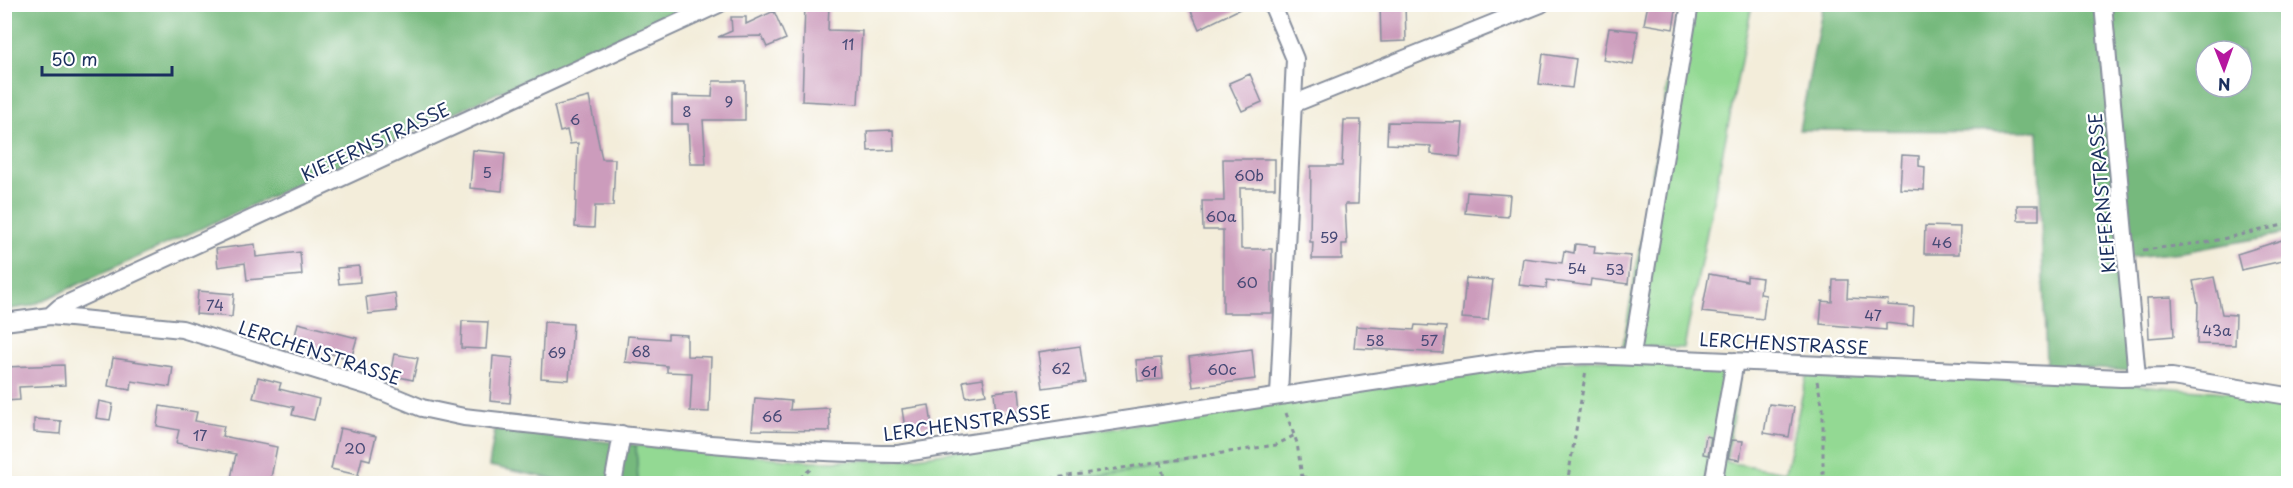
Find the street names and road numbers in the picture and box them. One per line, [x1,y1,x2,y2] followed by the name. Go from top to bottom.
[296,95,454,187] street label: KIEFERNSTRASSE
[2081,112,2121,274] street label: KIEFERNSTRASSE
[235,313,405,391] street label: LERCHENSTRASSE
[1699,325,1869,361] street label: LERCHENSTRASSE
[881,397,1053,447] street label: LERCHENSTRASSE

